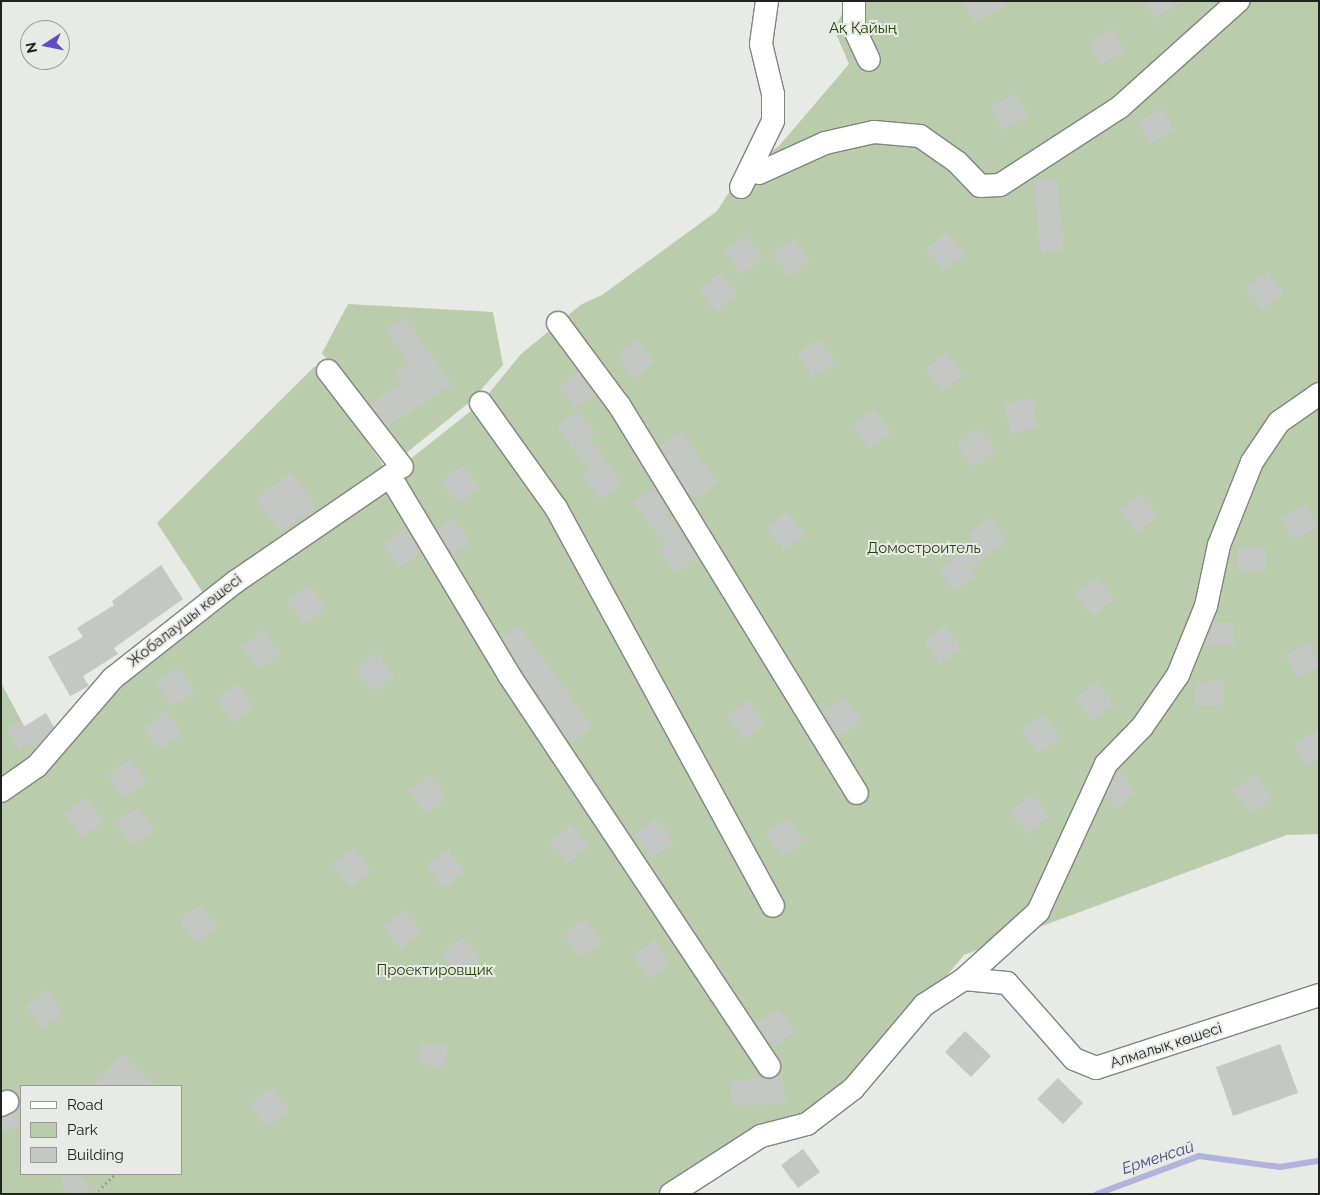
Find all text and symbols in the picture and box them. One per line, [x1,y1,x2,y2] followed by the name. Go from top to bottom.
[20,20,70,70] north arrow
[829,20,897,38] park label: Ақ Қайың
[22,41,40,54] text: N
[867,540,981,558] park label: Домостроитель
[124,571,246,671] street label: Жобалаушы көшесі
[377,962,493,980] park label: Проектировщик
[1108,1019,1224,1073] street label: Алмалық көшесі
[20,1085,182,1175] legend
[67,1096,103,1114] text: Road
[67,1121,98,1139] text: Park
[1119,1137,1197,1179] water label: Ерменсай
[67,1146,124,1164] text: Building

